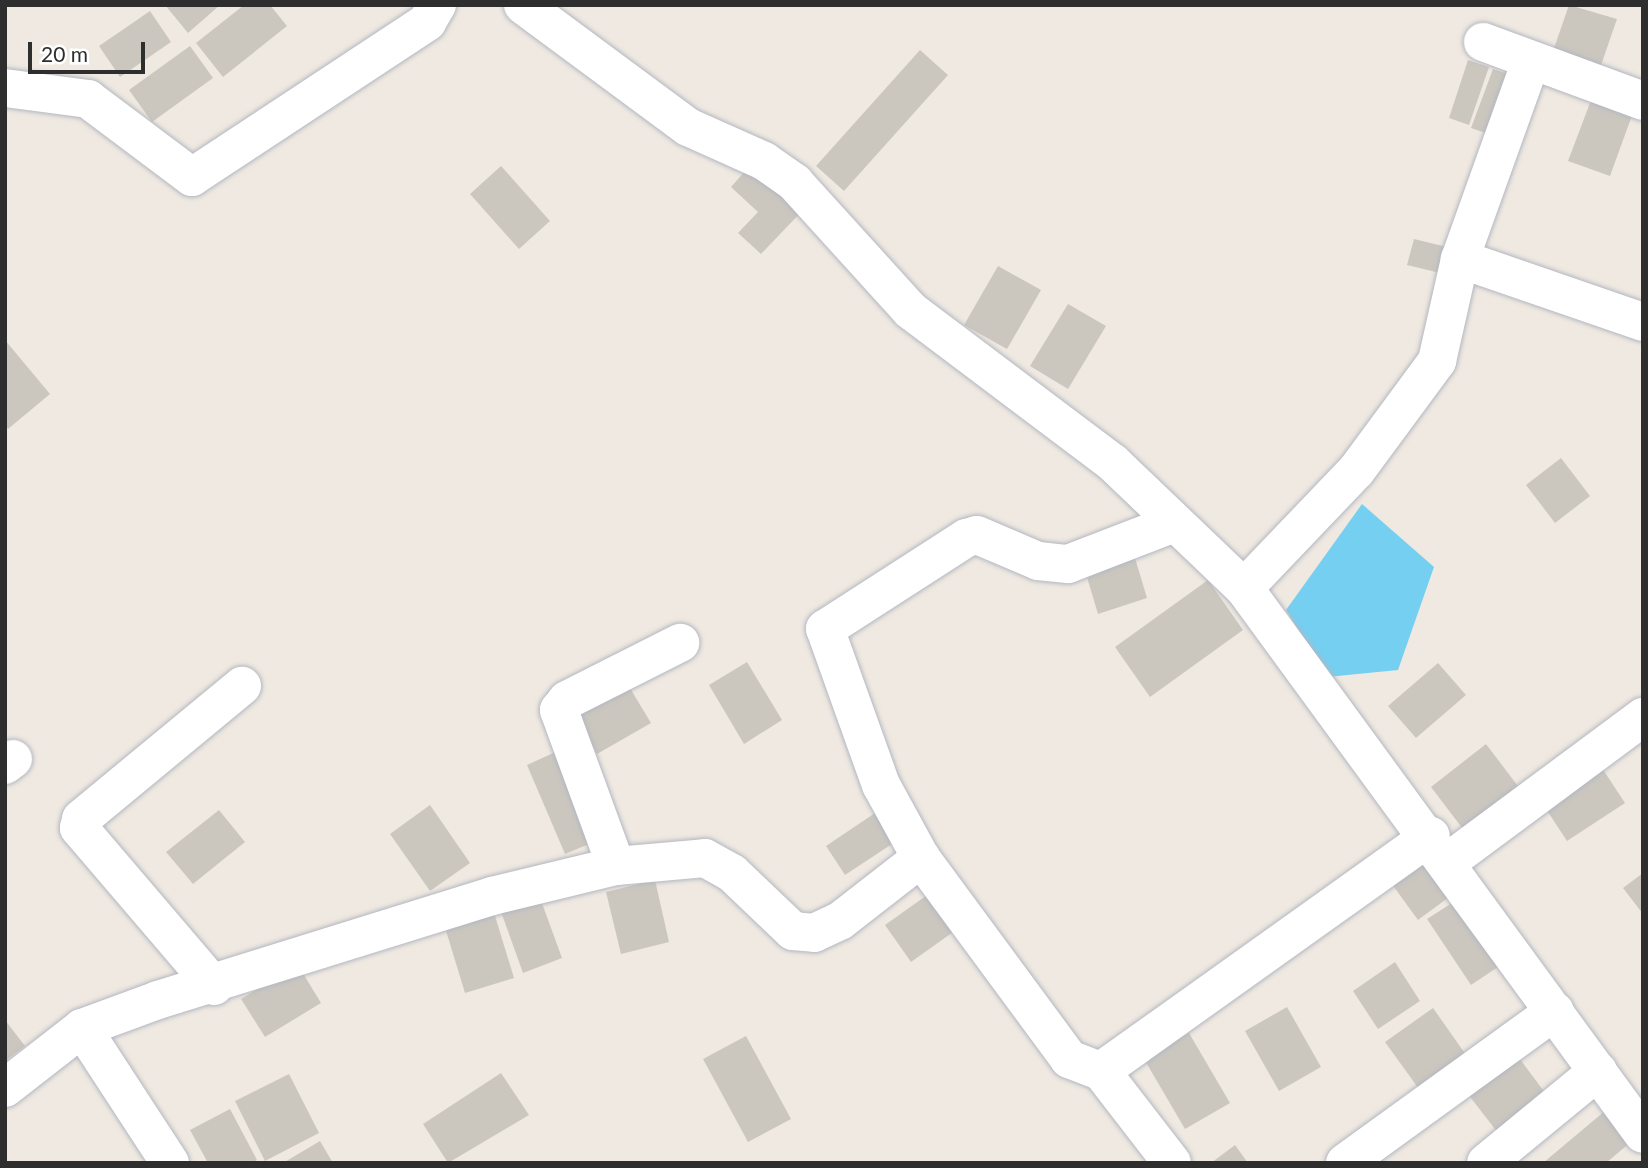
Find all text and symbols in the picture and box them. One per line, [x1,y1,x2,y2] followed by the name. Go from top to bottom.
[32,28,149,72] scale bar
[41,41,88,66] text: 20 m

